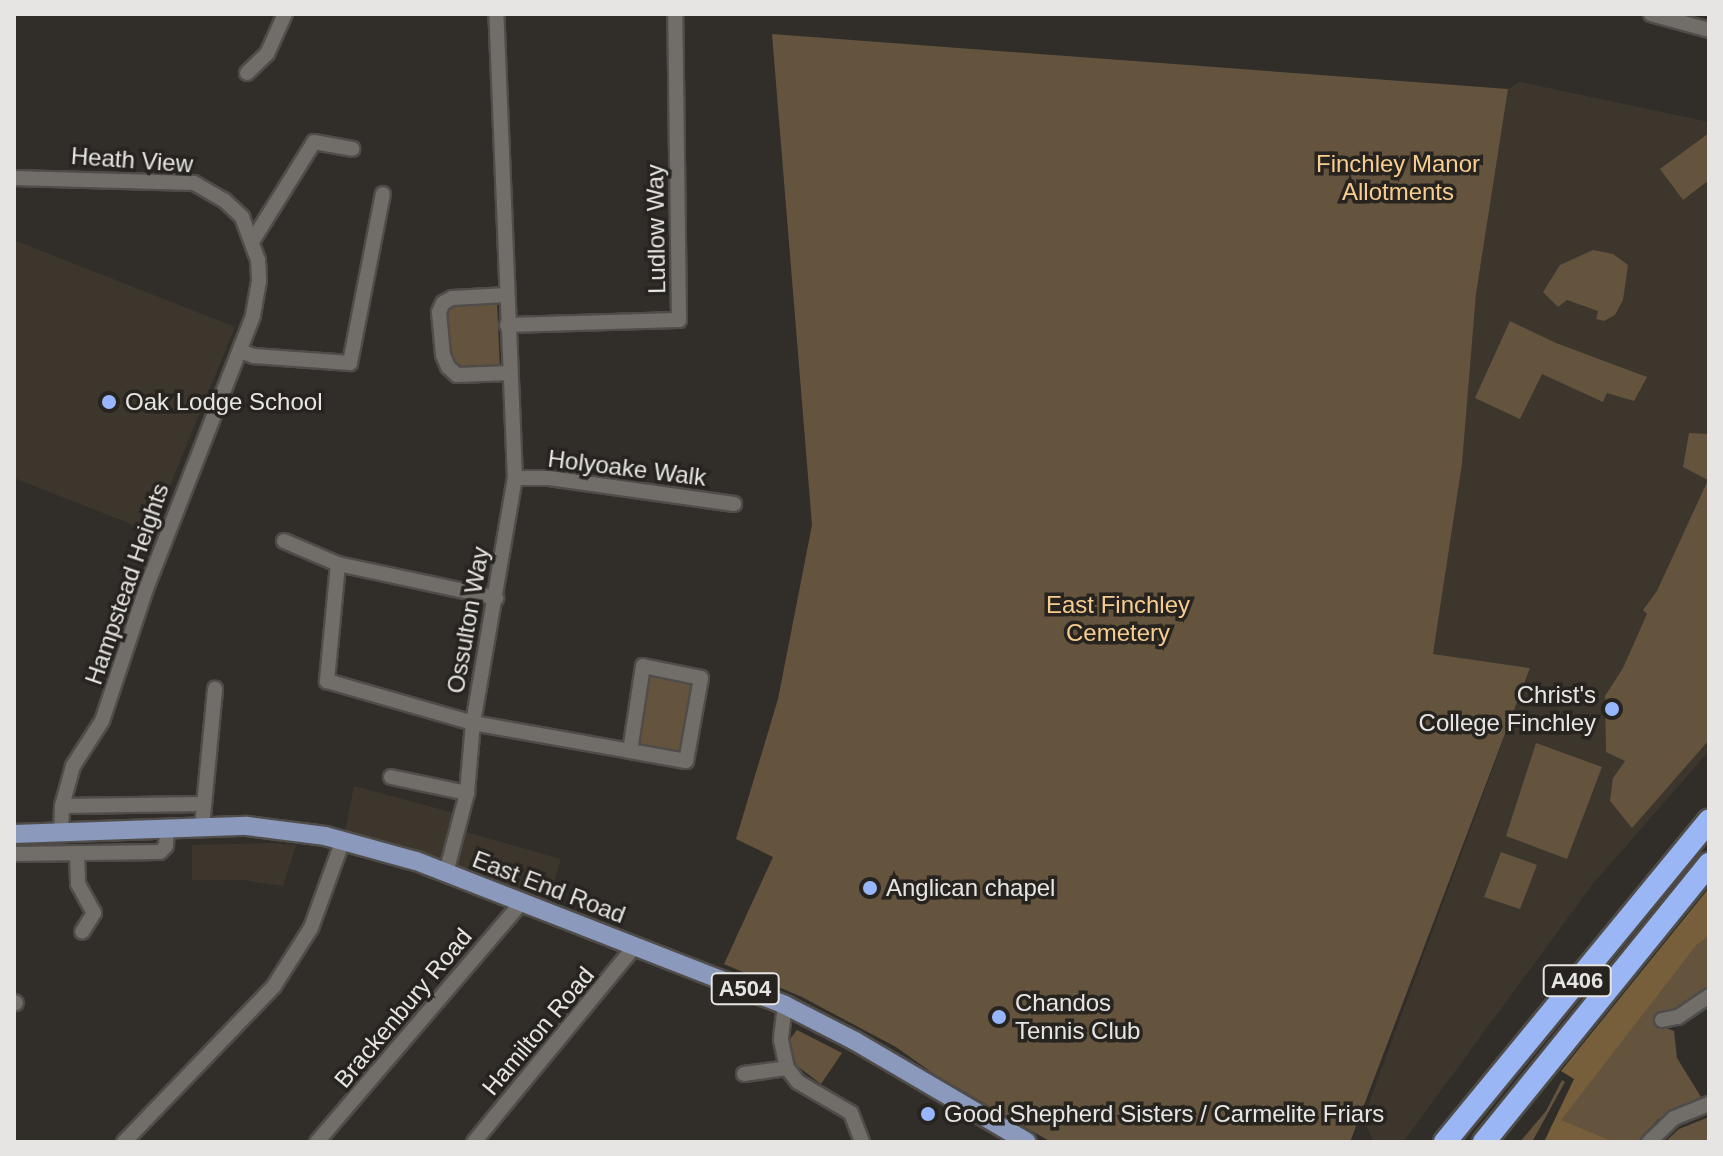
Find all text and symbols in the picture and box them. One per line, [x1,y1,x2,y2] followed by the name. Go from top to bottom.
[70,141,194,179] street label: Heath View
[1316,150,1480,206] park label: Finchley Manor Allotments
[640,164,672,294] street label: Ludlow Way
[125,388,322,416] place label: Oak Lodge School
[100,393,118,411] marker: Oak Lodge School
[546,444,708,492] street label: Holyoake Walk
[79,480,175,688] street label: Hampstead Heights
[441,544,495,696] street label: Ossulton Way
[1046,591,1190,647] park label: East Finchley Cemetery
[1419,681,1596,737] place label: Christ's College Finchley
[1603,700,1621,718] marker: Christ's College Finchley
[468,845,630,929] street label: East End Road
[886,874,1055,902] place label: Anglican chapel
[861,879,879,897] marker: Anglican chapel
[328,923,478,1093] street label: Brackenbury Road
[476,961,600,1101] street label: Hamilton Road
[1541,963,1613,999] road number: A406
[709,971,781,1007] road number: A504
[1015,989,1140,1045] place label: Chandos Tennis Club
[990,1008,1008,1026] marker: Chandos Tennis Club
[944,1100,1384,1128] place label: Good Shepherd Sisters / Carmelite Friars
[919,1105,937,1123] marker: Good Shepherd Sisters / Carmelite Friars

